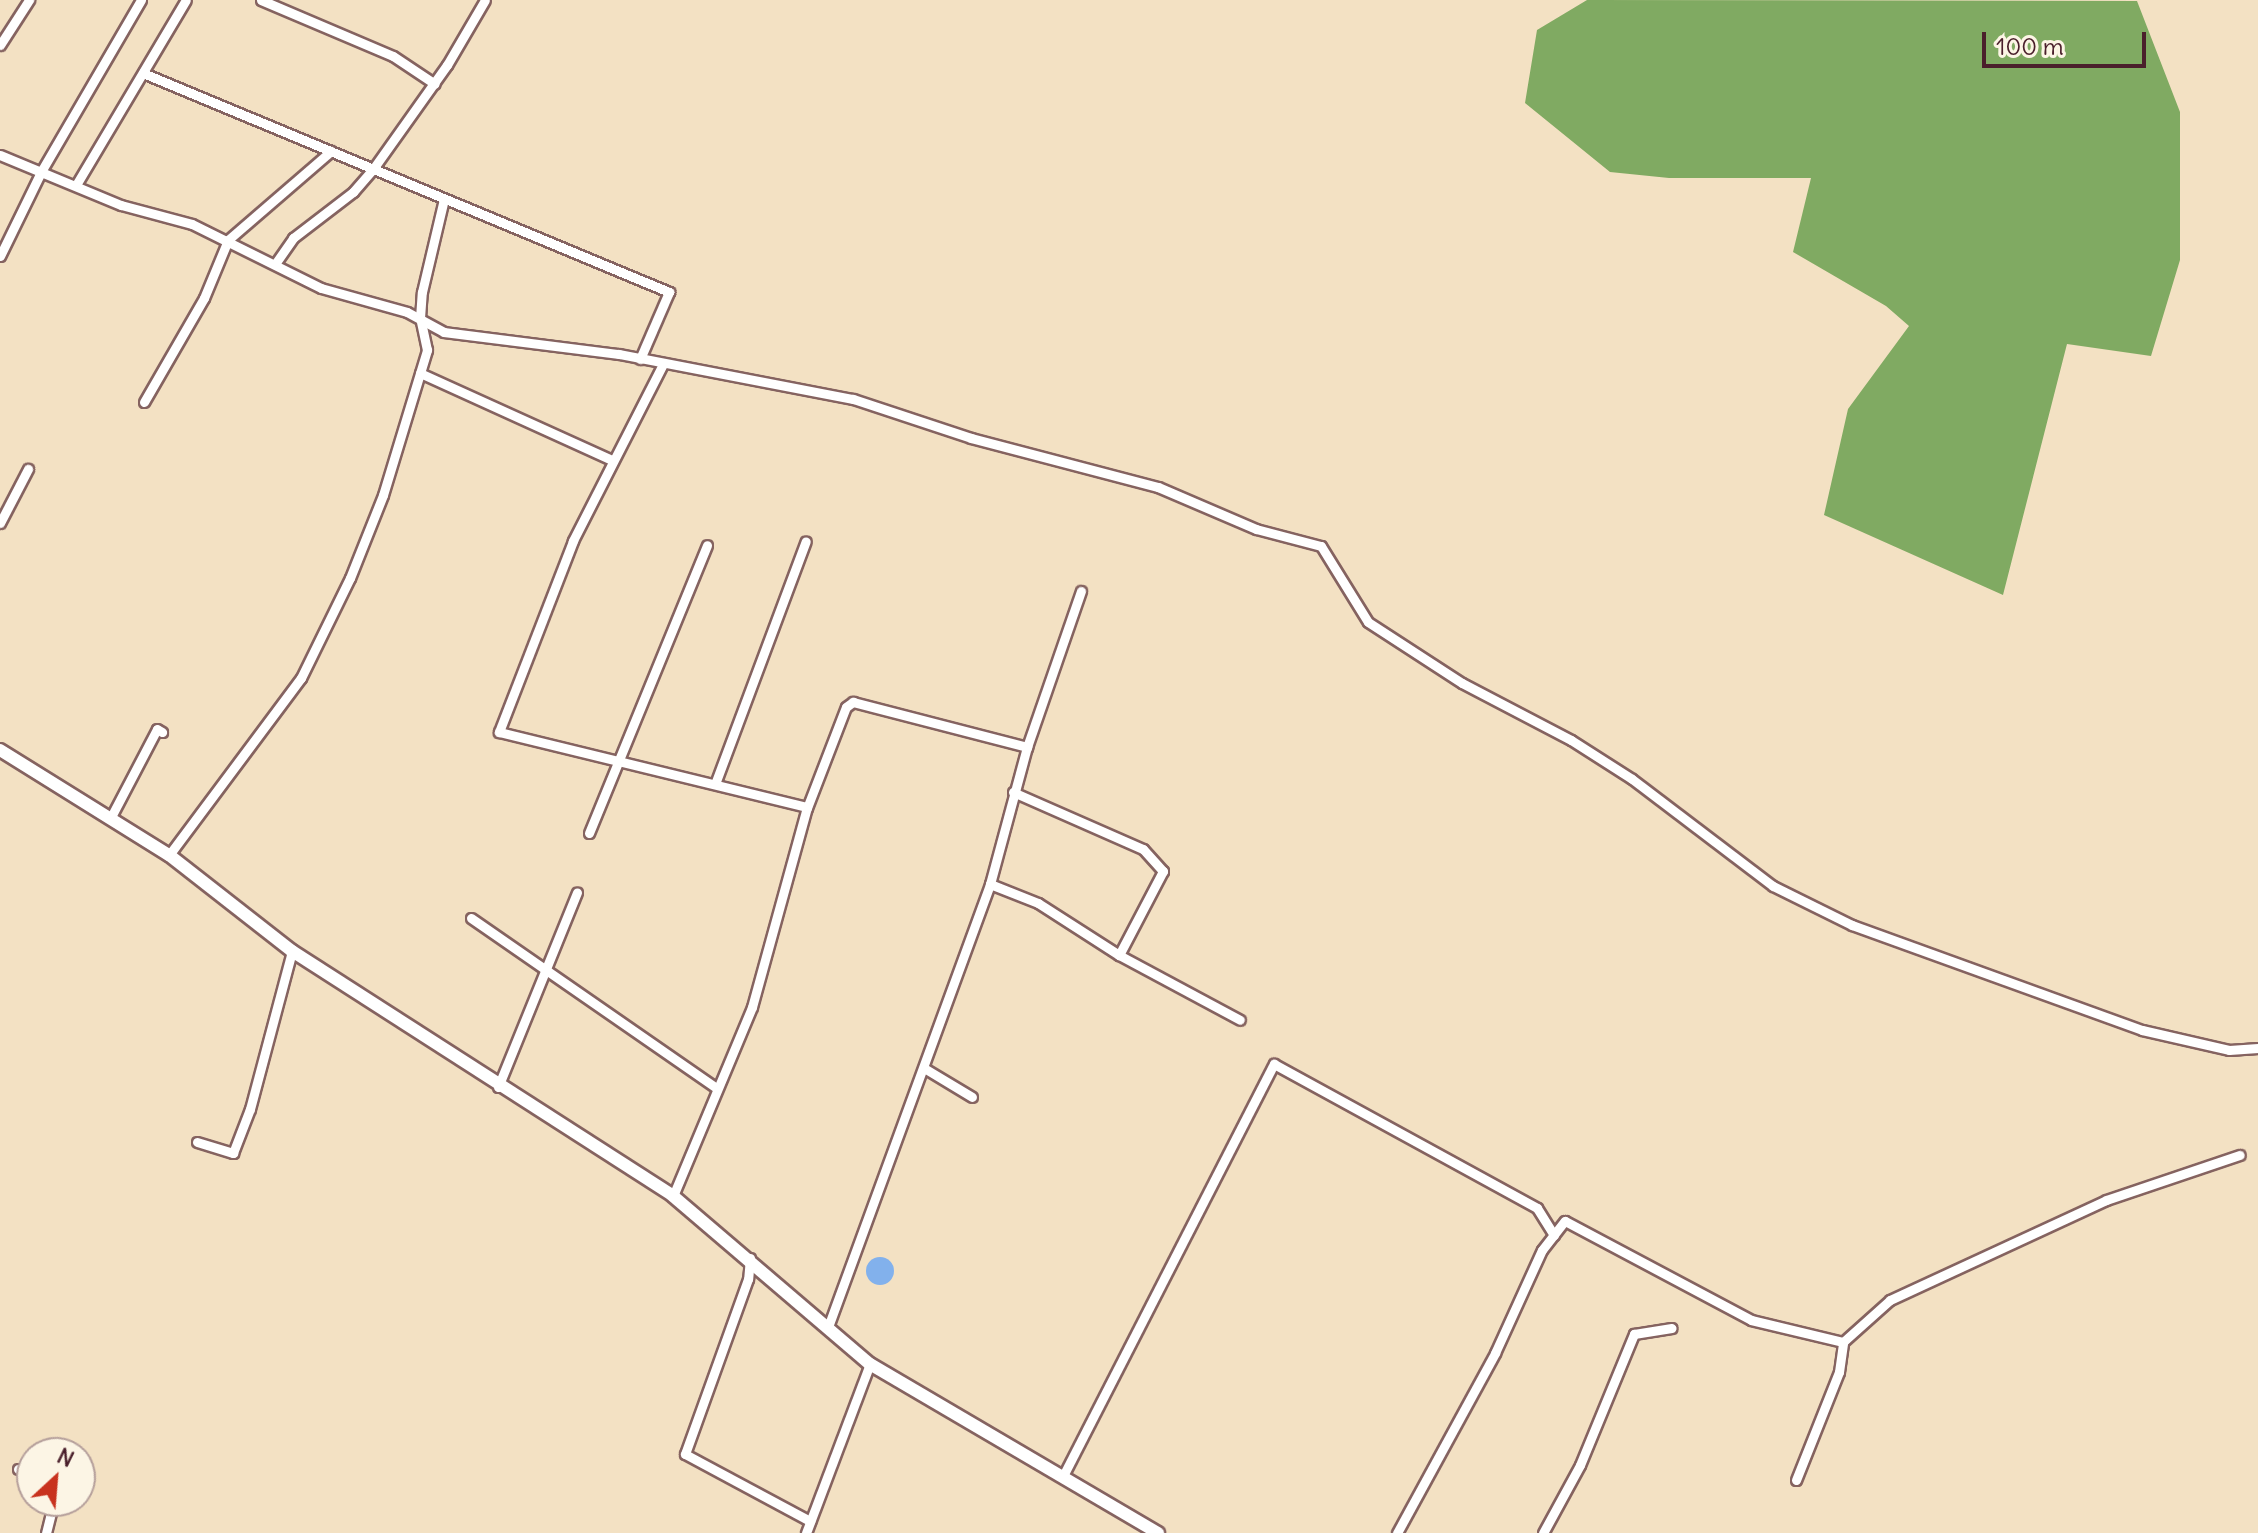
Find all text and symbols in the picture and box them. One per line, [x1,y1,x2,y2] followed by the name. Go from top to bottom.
[1986,16,2150,66] scale bar
[1996,31,2064,61] text: 100 m
[16,1437,96,1517] north arrow
[53,1441,79,1473] text: N

